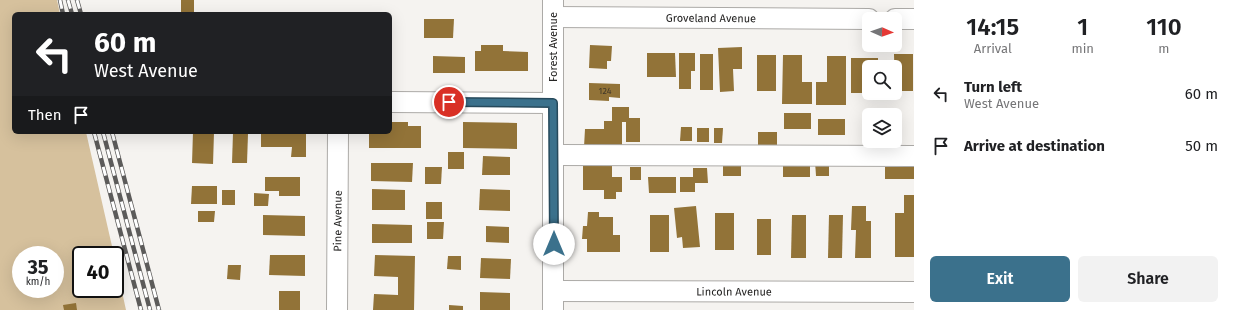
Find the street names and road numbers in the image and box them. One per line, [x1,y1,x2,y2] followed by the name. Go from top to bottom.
[547,12,560,82] street label: Forest Avenue
[666,12,756,25] street label: Groveland Avenue
[331,190,345,252] street label: Pine Avenue
[696,285,772,299] street label: Lincoln Avenue

